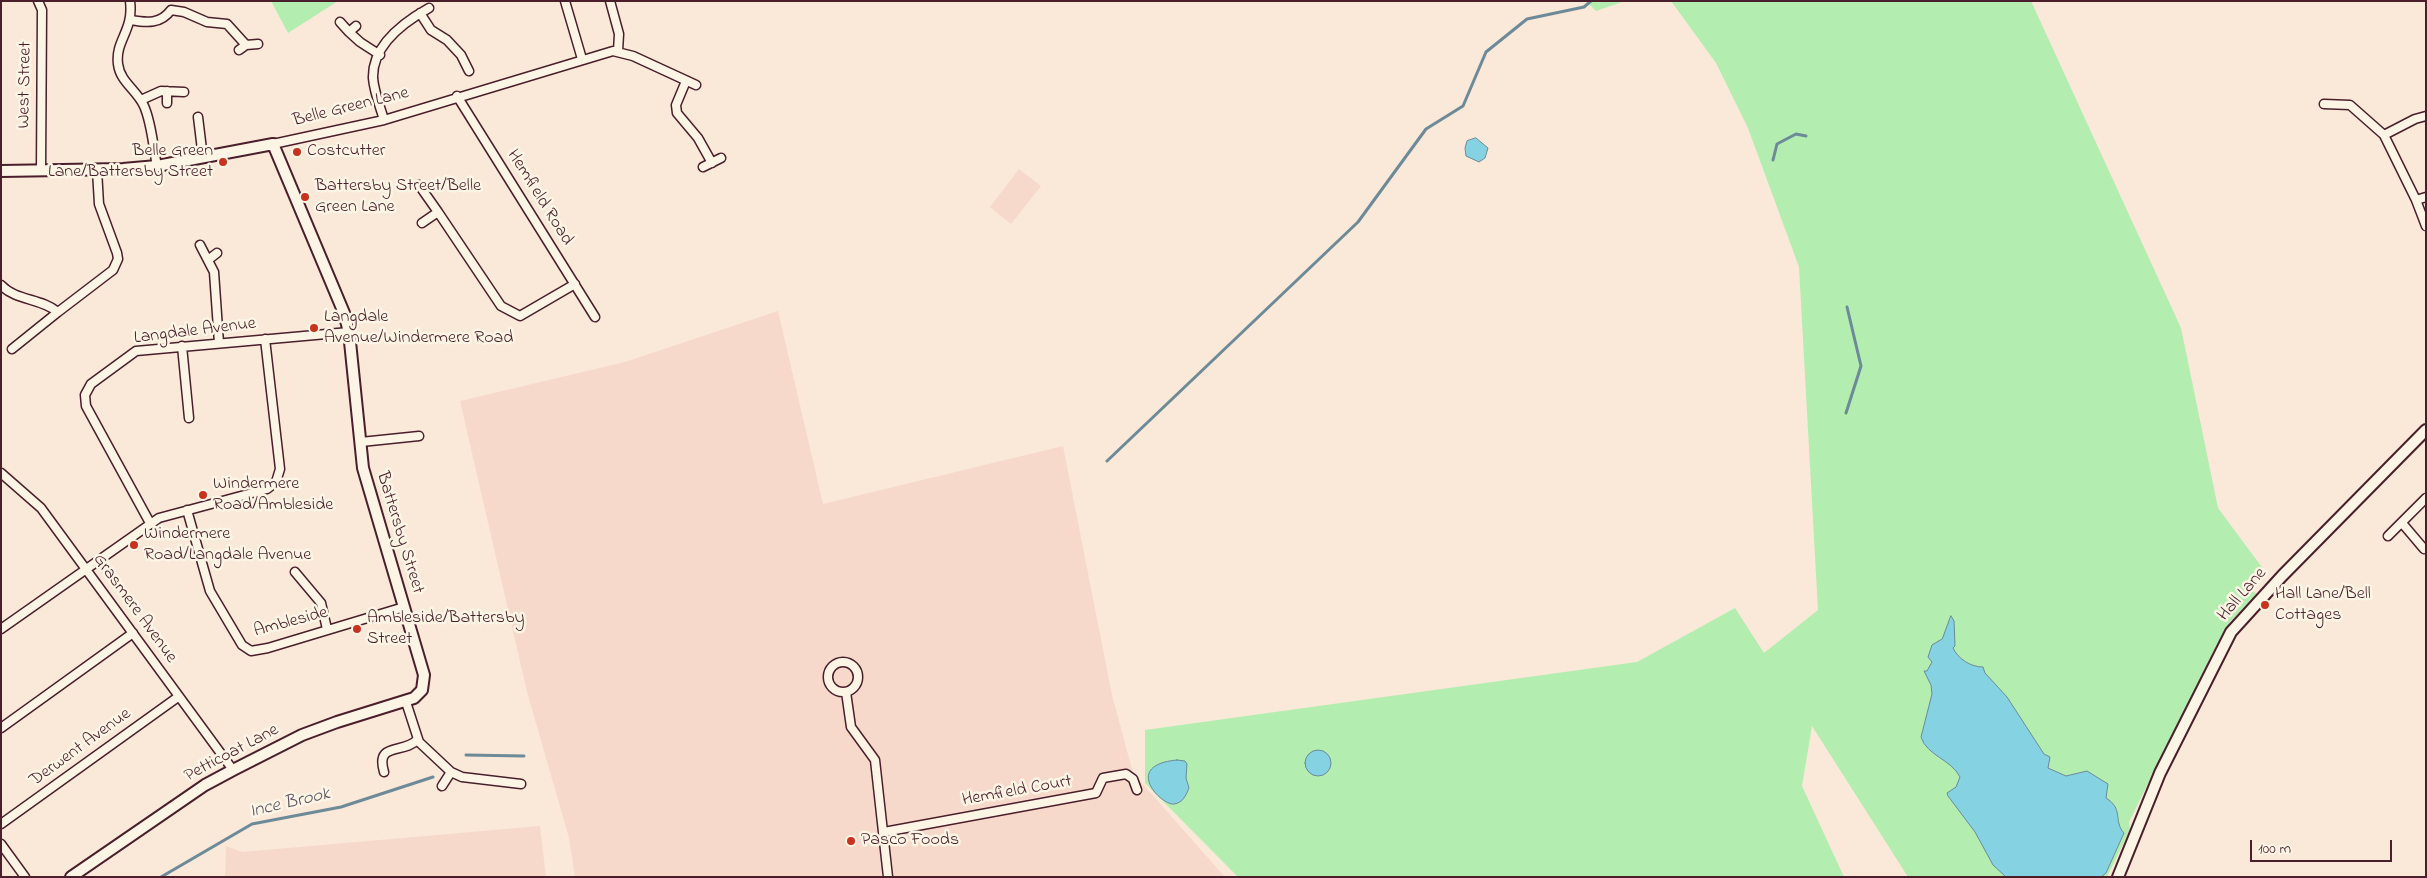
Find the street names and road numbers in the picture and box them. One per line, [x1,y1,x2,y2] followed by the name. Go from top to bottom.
[14,41,38,129] street label: West Street
[291,83,411,133] street label: Belle Green Lane
[501,146,577,250] street label: Hemfield Road
[133,314,257,350] street label: Langdale Avenue
[370,470,428,596] street label: Battersby Street
[87,550,181,668] street label: Grasmere Avenue
[2214,564,2272,626] street label: Hall Lane
[252,603,330,643] street label: Ambleside
[26,704,136,792] street label: Derwent Avenue
[181,720,283,788] street label: Petticoat Lane
[961,772,1073,812] street label: Hemfield Court

